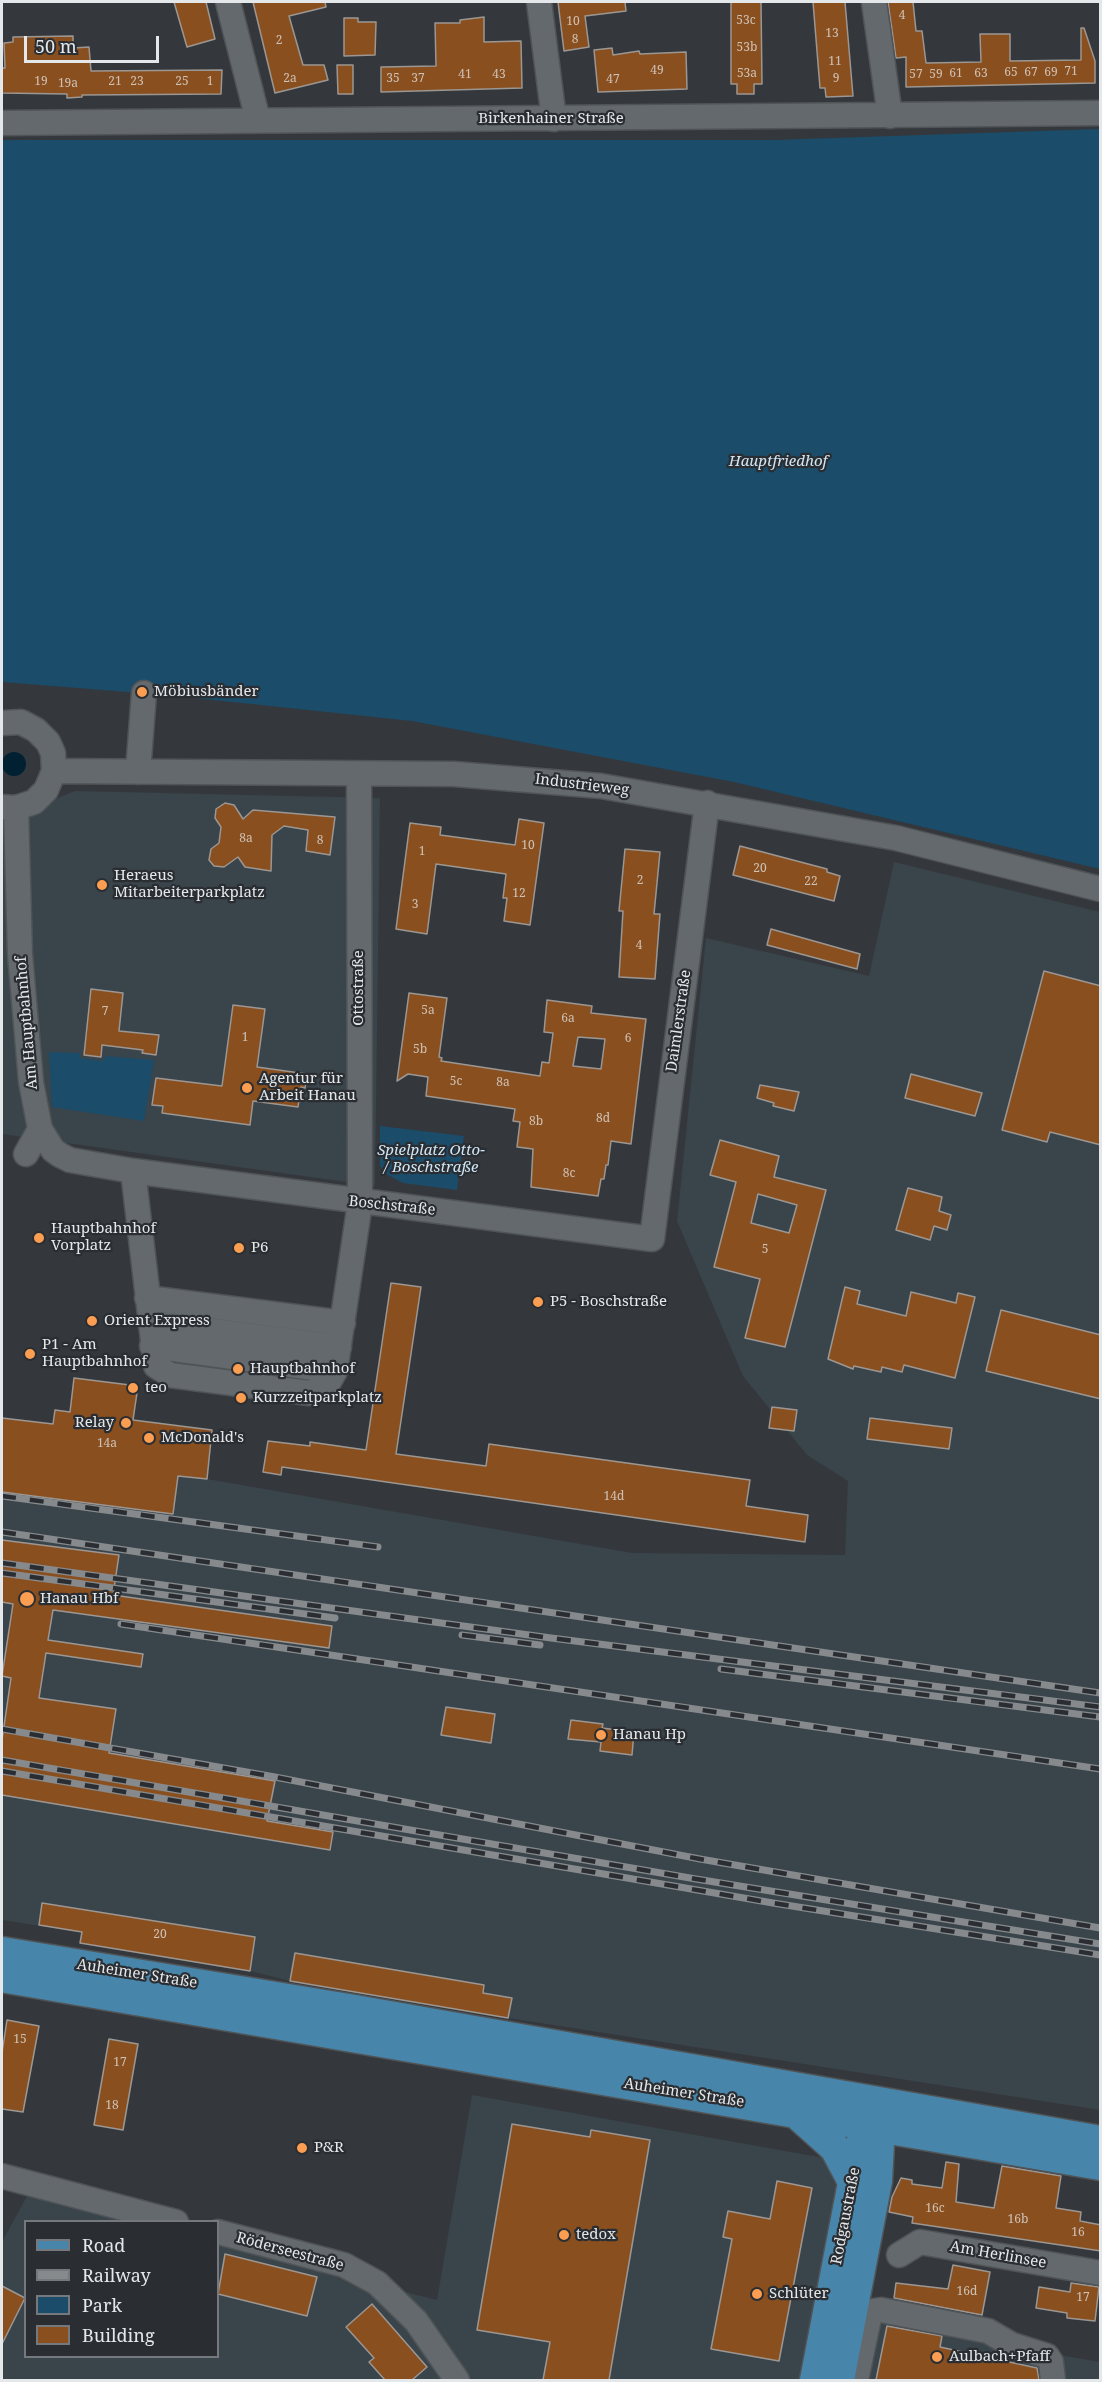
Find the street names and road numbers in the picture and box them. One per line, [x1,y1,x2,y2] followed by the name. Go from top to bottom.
[478,110,624,128] street label: Birkenhainer Straße
[534,770,630,800] street label: Industrieweg
[350,950,368,1026] street label: Ottostraße
[12,956,42,1090] street label: Am Hauptbahnhof
[663,969,695,1073] street label: Daimlerstraße
[348,1192,436,1220] street label: Boschstraße
[75,1956,199,1992] street label: Auheimer Straße
[622,2075,746,2111] street label: Auheimer Straße
[828,2166,864,2266] street label: Rodgaustraße
[234,2229,346,2275] street label: Röderseestraße
[948,2238,1048,2272] street label: Am Herlinsee

